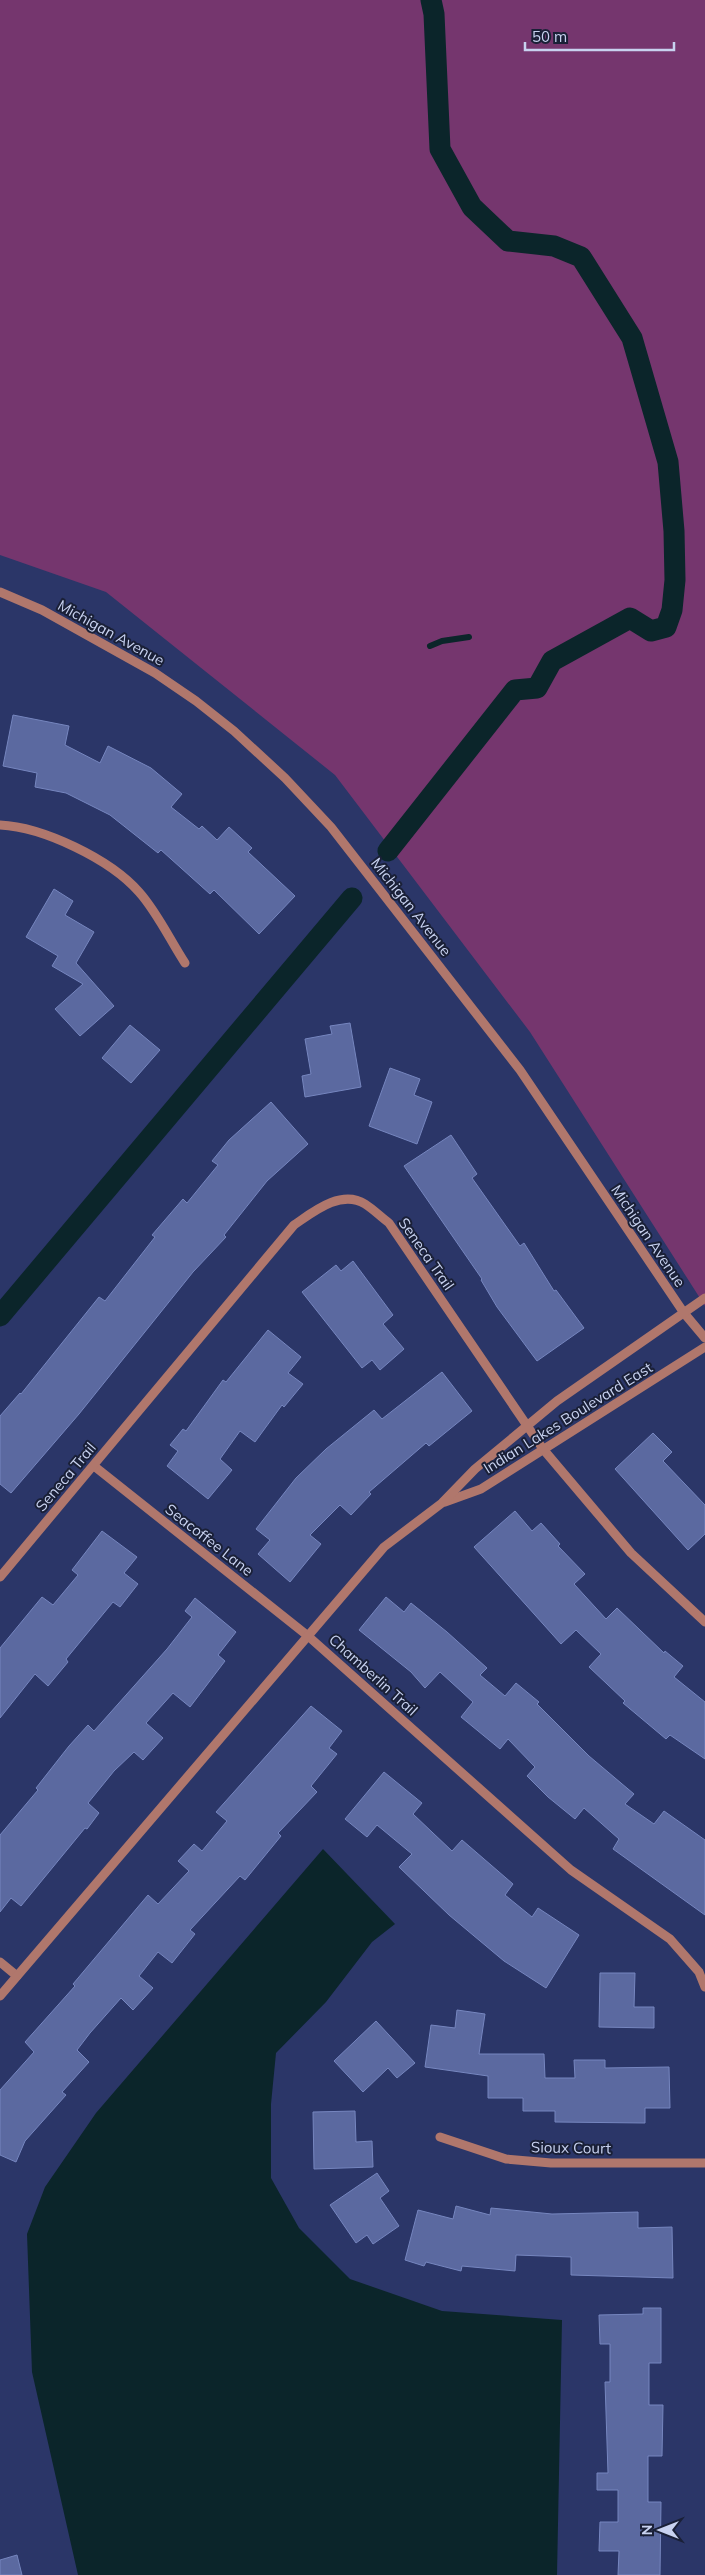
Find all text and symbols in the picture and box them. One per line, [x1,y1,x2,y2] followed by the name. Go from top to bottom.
[525,20,674,52] scale bar
[532,27,567,46] text: 50 m
[54,595,168,670] street label: Michigan Avenue
[367,854,456,960] street label: Michigan Avenue
[607,1181,690,1290] street label: Michigan Avenue
[394,1214,458,1294] street label: Seneca Trail
[480,1358,656,1477] street label: Indian Lakes Boulevard East
[31,1438,100,1515] street label: Seneca Trail
[162,1499,257,1580] street label: Seacoffee Lane
[325,1630,422,1720] street label: Chamberlin Trail
[531,2137,611,2158] street label: Sioux Court
[635,2505,685,2555] north arrow
[638,2525,656,2535] text: N

